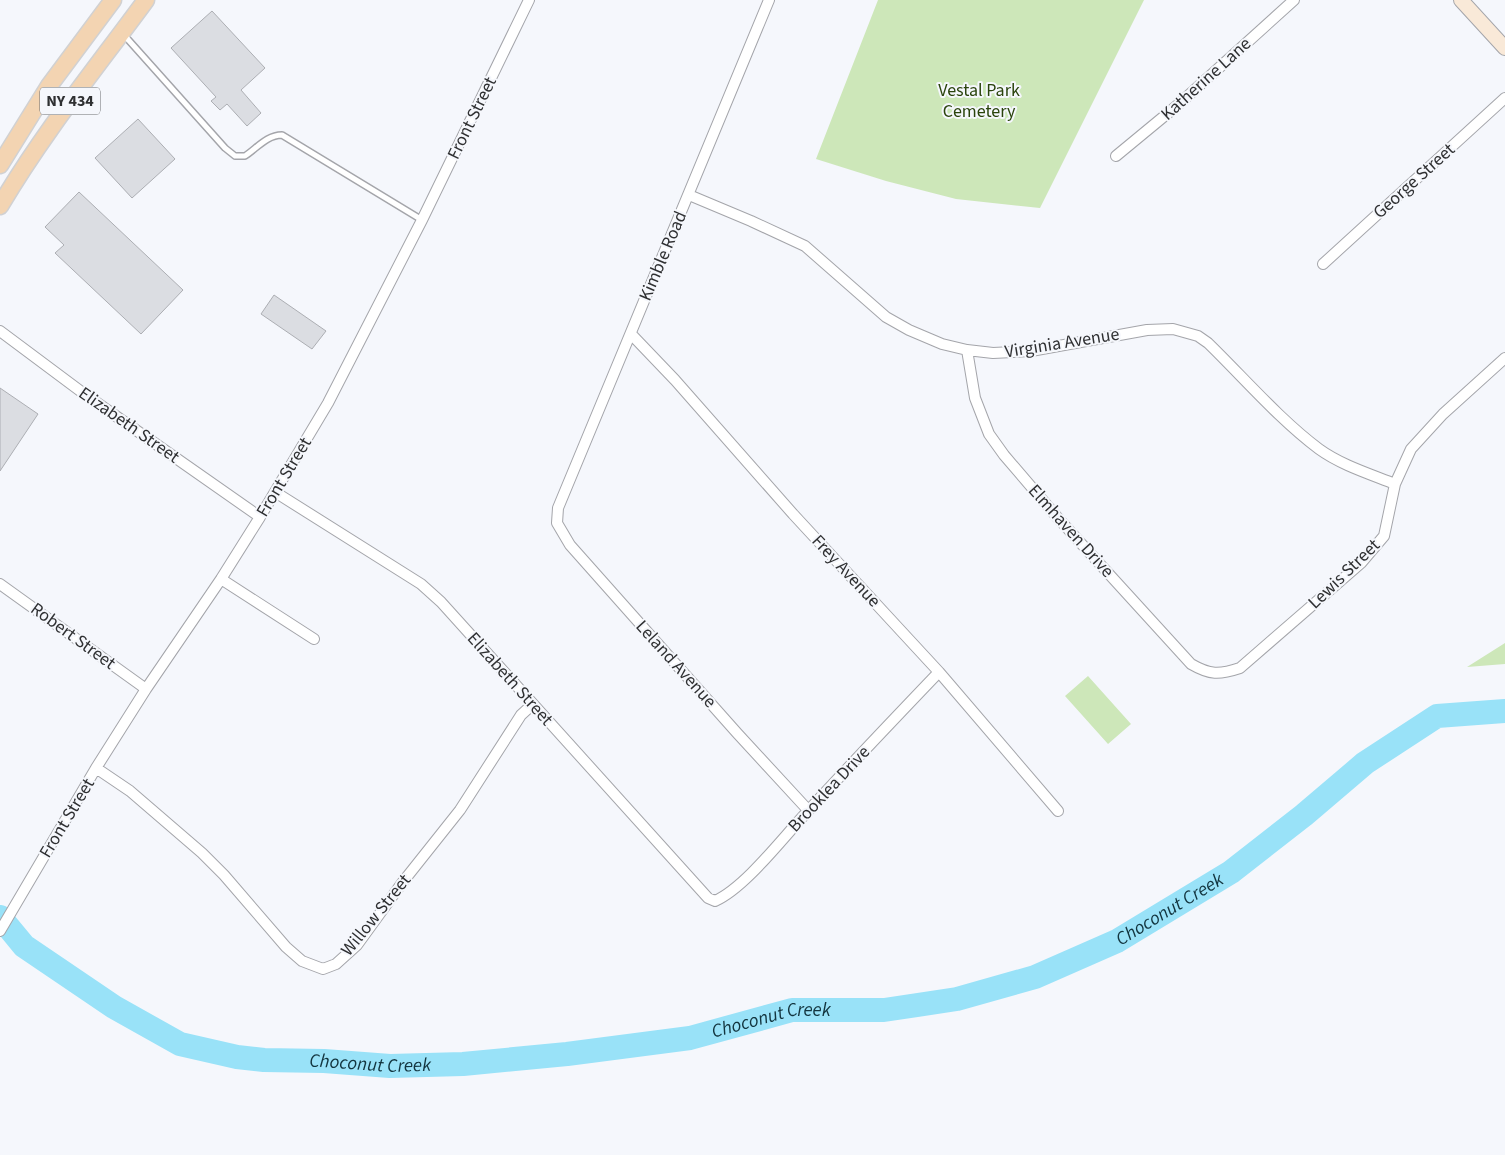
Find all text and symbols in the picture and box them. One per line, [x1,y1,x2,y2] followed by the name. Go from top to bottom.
[1155,32,1257,126] street label: Katherine Lane
[441,73,503,163] street label: Front Street
[938,78,1020,124] park label: Vestal Park Cemetery
[40,88,100,114] road number: NY 434
[1368,137,1460,225] street label: George Street
[633,207,693,305] street label: Kimble Road
[1003,322,1121,364] street label: Virginia Avenue
[73,381,185,469] street label: Elizabeth Street
[250,432,318,522] street label: Front Street
[1022,479,1120,583] street label: Elmhaven Drive
[806,529,886,613] street label: Frey Avenue
[1303,533,1385,615] street label: Lewis Street
[25,597,121,675] street label: Robert Street
[630,615,722,713] street label: Leland Avenue
[461,627,559,731] street label: Elizabeth Street
[782,740,876,838] street label: Brooklea Drive
[33,773,101,863] street label: Front Street
[1110,866,1229,952] water label: Choconut Creek
[335,869,417,961] street label: Willow Street
[708,995,832,1045] water label: Choconut Creek
[309,1047,432,1080] water label: Choconut Creek

